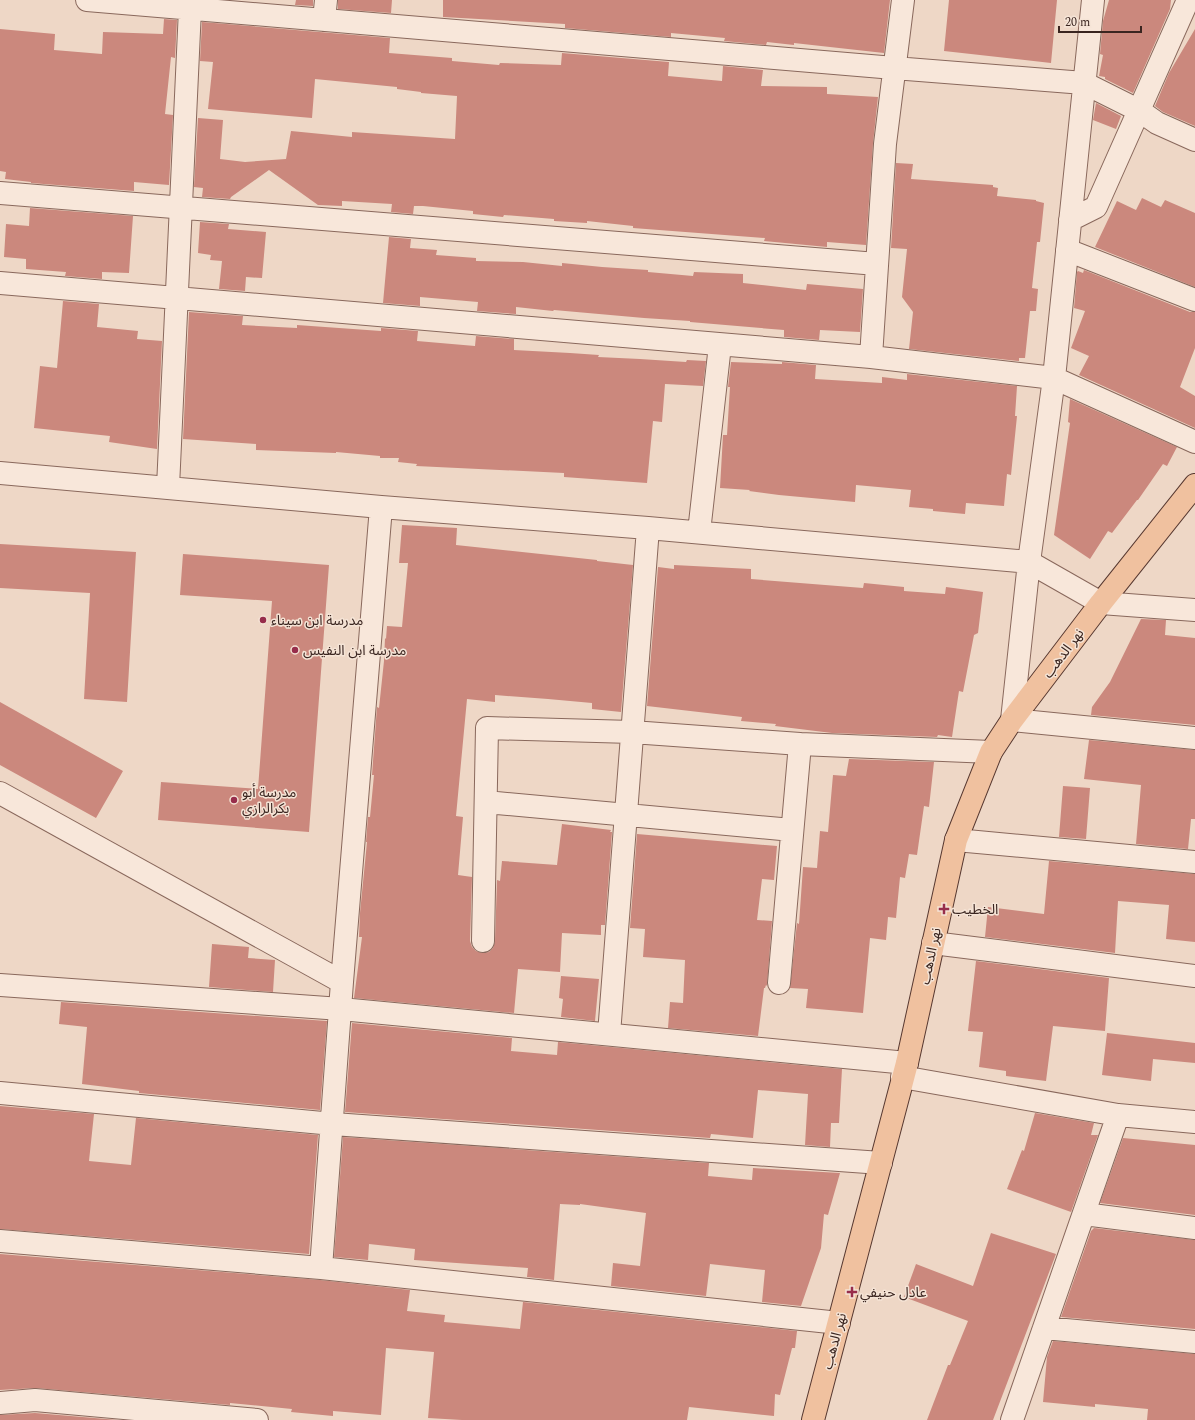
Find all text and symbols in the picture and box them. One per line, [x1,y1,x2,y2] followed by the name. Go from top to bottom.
[1059,8,1141,34] scale bar
[1065,13,1090,32] text: 20 m
[271,610,363,631] place label: مدرسة ابن سيناء
[258,615,268,625] marker: مدرسة ابن سيناء
[1038,624,1089,683] street label: نهر الدهب
[303,640,406,661] place label: مدرسة ابن النفيس
[290,645,300,655] marker: مدرسة ابن النفيس
[242,782,296,819] place label: مدرسة أبو بكرالرازي
[229,795,239,805] marker: مدرسة أبو بكرالرازي
[952,899,998,920] place label: الخطيب
[939,904,949,914] marker: الخطيب
[914,925,947,986] street label: نهر الدهب
[860,1282,927,1303] place label: عادل حنيفي
[847,1287,857,1297] marker: عادل حنيفي
[817,1310,852,1372] street label: نهر الدهب

